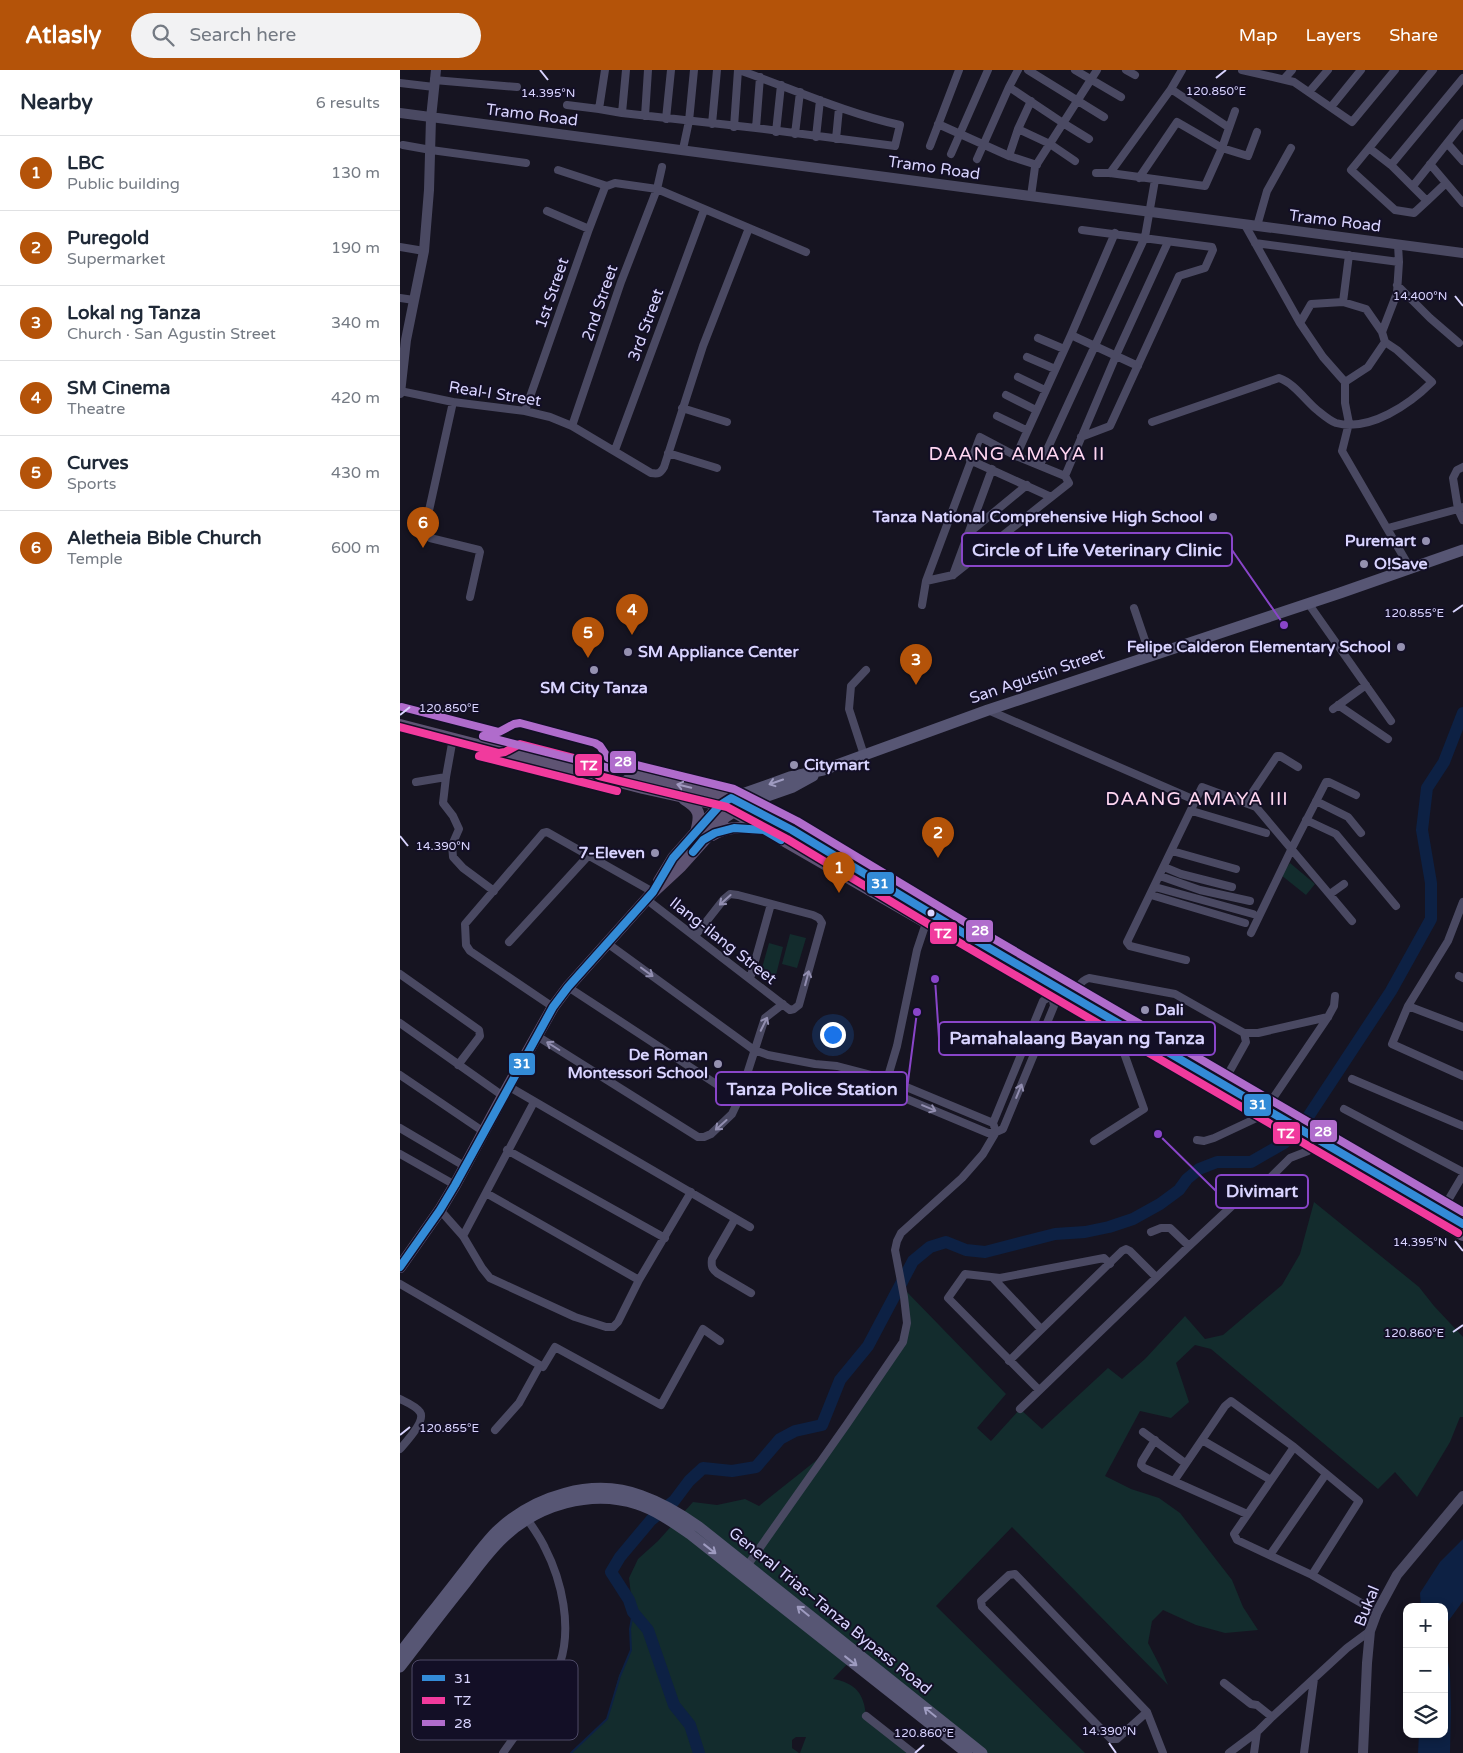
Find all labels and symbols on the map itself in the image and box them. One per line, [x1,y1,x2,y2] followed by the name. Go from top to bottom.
[1186,84,1247,98] text: 120.850°E
[521,86,575,100] text: 14.395°N
[485,99,579,131] street label: Tramo Road
[887,152,981,184] street label: Tramo Road
[1288,205,1382,237] street label: Tramo Road
[531,255,573,331] street label: 1st Street
[578,262,622,344] street label: 2nd Street
[624,286,668,364] street label: 3rd Street
[1393,289,1447,303] text: 14.400°N
[447,377,543,411] street label: Real-I Street
[928,443,1106,465] district label: DAANG AMAYA II
[407,507,439,548] pin: 6
[872,507,1203,527] place label: Tanza National Comprehensive High School
[1207,511,1219,523] marker: Tanza National Comprehensive High School
[1345,531,1417,551] place label: Puremart
[962,533,1232,566] callout: Circle of Life Veterinary Clinic
[1420,535,1432,547] marker: Puremart
[972,539,1222,561] text: Circle of Life Veterinary Clinic
[1374,554,1428,574] place label: O!Save
[1358,558,1370,570] marker: O!Save
[616,594,648,635] pin: 4
[1384,606,1444,620] text: 120.855°E
[572,617,604,658] pin: 5
[1127,637,1391,657] place label: Felipe Calderon Elementary School
[1395,641,1407,653] marker: Felipe Calderon Elementary School
[638,642,799,662] place label: SM Appliance Center
[967,643,1107,709] street label: San Agustin Street
[900,644,932,685] pin: 3
[622,646,634,658] marker: SM Appliance Center
[588,664,600,676] marker: SM City Tanza
[540,678,648,698] place label: SM City Tanza
[419,701,480,715] text: 120.850°E
[609,750,637,774] line badge: 28
[574,753,603,777] line badge: TZ
[614,753,632,770] text: 28
[804,755,871,775] place label: Citymart
[579,757,598,774] text: TZ
[788,759,800,771] marker: Citymart
[769,778,785,787] one-way arrow
[676,781,692,790] one-way arrow
[1105,788,1289,810] district label: DAANG AMAYA III
[922,817,954,858] pin: 2
[416,839,470,853] text: 14.390°N
[578,843,645,863] place label: 7-Eleven
[649,847,661,859] marker: 7-Eleven
[823,852,855,893] pin: 1
[866,871,895,895] line badge: 31
[871,875,889,892] text: 31
[665,893,781,989] street label: Ilang-ilang Street
[718,894,731,906] one-way arrow
[926,908,936,918] unlabelled marker
[965,919,994,943] line badge: 28
[929,921,958,945] line badge: TZ
[971,922,989,939] text: 28
[933,925,952,942] text: TZ
[640,967,654,977] one-way arrow
[802,970,812,986] one-way arrow
[1155,1000,1184,1020] place label: Dali
[1139,1004,1151,1016] marker: Dali
[759,1016,769,1031] one-way arrow
[820,1022,846,1048] your location
[939,1022,1215,1055] callout: Pamahalaang Bayan ng Tanza
[949,1027,1205,1049] text: Pamahalaang Bayan ng Tanza
[547,1041,561,1051] one-way arrow
[568,1045,708,1083] place label: De Roman Montessori School
[508,1052,536,1076] line badge: 31
[513,1055,531,1072] text: 31
[712,1058,724,1070] marker: De Roman Montessori School
[716,1072,907,1105] callout: Tanza Police Station
[725,1078,898,1100] text: Tanza Police Station
[1014,1084,1024,1099] one-way arrow
[1243,1093,1272,1117] line badge: 31
[1249,1096,1267,1113] text: 31
[922,1105,937,1114] one-way arrow
[714,1119,727,1131] one-way arrow
[1309,1119,1338,1143] line badge: 28
[1272,1121,1301,1145] line badge: TZ
[1314,1123,1332,1140] text: 28
[1276,1125,1295,1142] text: TZ
[1216,1175,1308,1208] callout: Divimart
[1226,1180,1298,1202] text: Divimart
[1393,1235,1447,1249] text: 14.395°N
[1384,1326,1445,1340] text: 120.860°E
[419,1421,479,1435] text: 120.855°E
[724,1523,936,1699] street label: General Trias–Tanza Bypass Road
[703,1544,716,1555] one-way arrow
[1350,1583,1384,1629] street label: Bukal
[797,1605,810,1616] one-way arrow
[844,1656,857,1667] one-way arrow
[412,1660,578,1740] legend
[454,1670,472,1687] text: 31
[454,1692,472,1709] text: TZ
[924,1706,937,1717] one-way arrow
[454,1715,472,1732] text: 28
[1082,1724,1136,1738] text: 14.390°N
[894,1726,955,1740] text: 120.860°E

